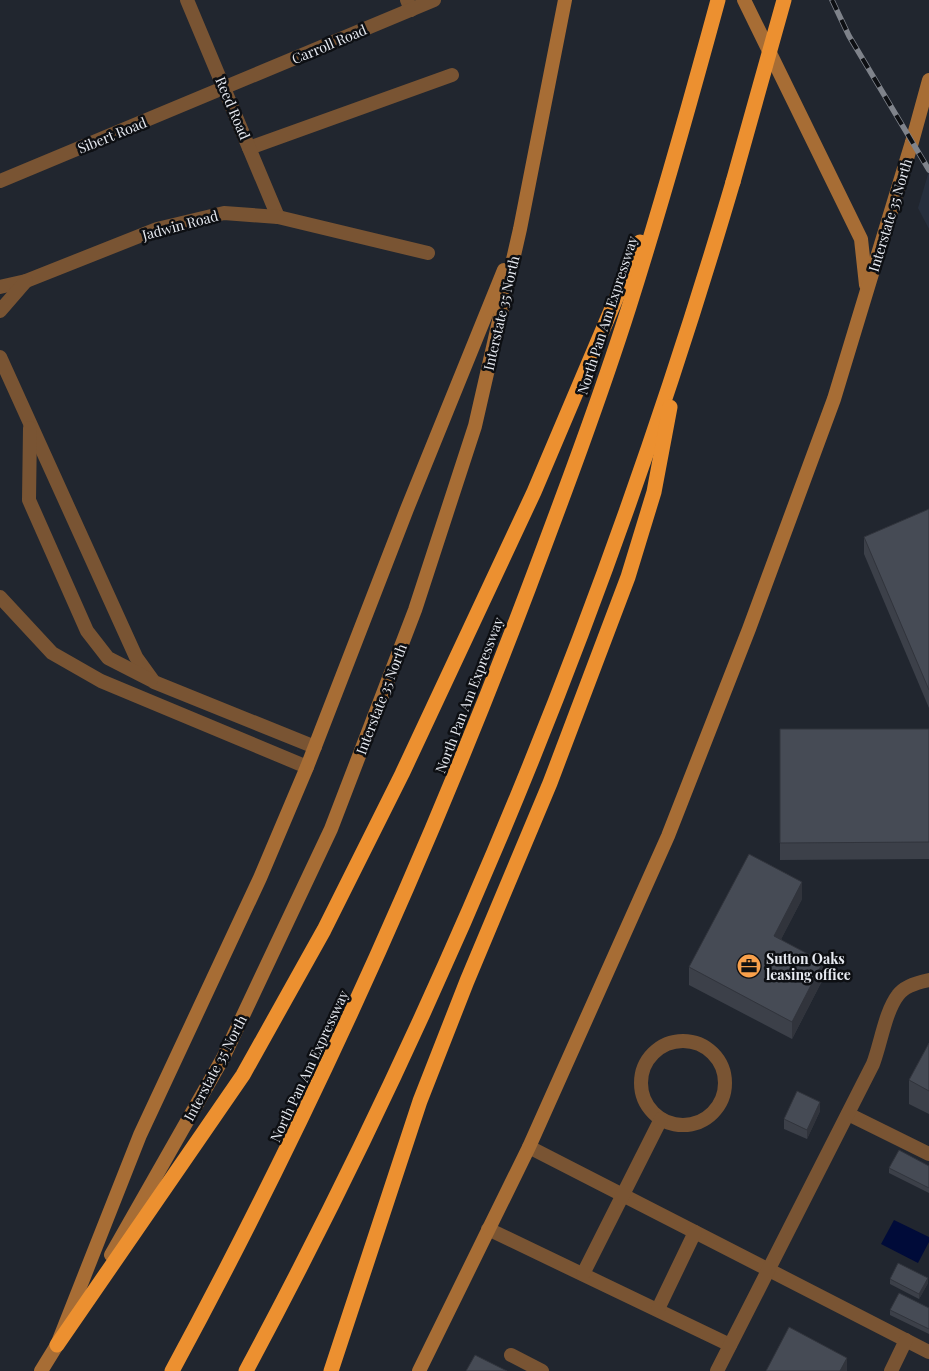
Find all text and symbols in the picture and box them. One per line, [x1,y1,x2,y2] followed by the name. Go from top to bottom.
[289,20,369,68] street label: Carroll Road
[211,74,255,142] street label: Reed Road
[75,113,149,157] street label: Sibert Road
[864,155,916,274] street label: Interstate 35 North
[139,206,220,245] street label: Jadwin Road
[572,233,642,397] street label: North Pan Am Expressway
[479,253,524,372] street label: Interstate 35 North
[430,614,508,776] street label: North Pan Am Expressway
[351,640,411,757] street label: Interstate 35 North
[766,949,851,984] place label: Sutton Oaks leasing office
[736,953,762,979] office icon: Sutton Oaks leasing office
[265,987,353,1145] street label: North Pan Am Expressway
[179,1011,251,1124] street label: Interstate 35 North

